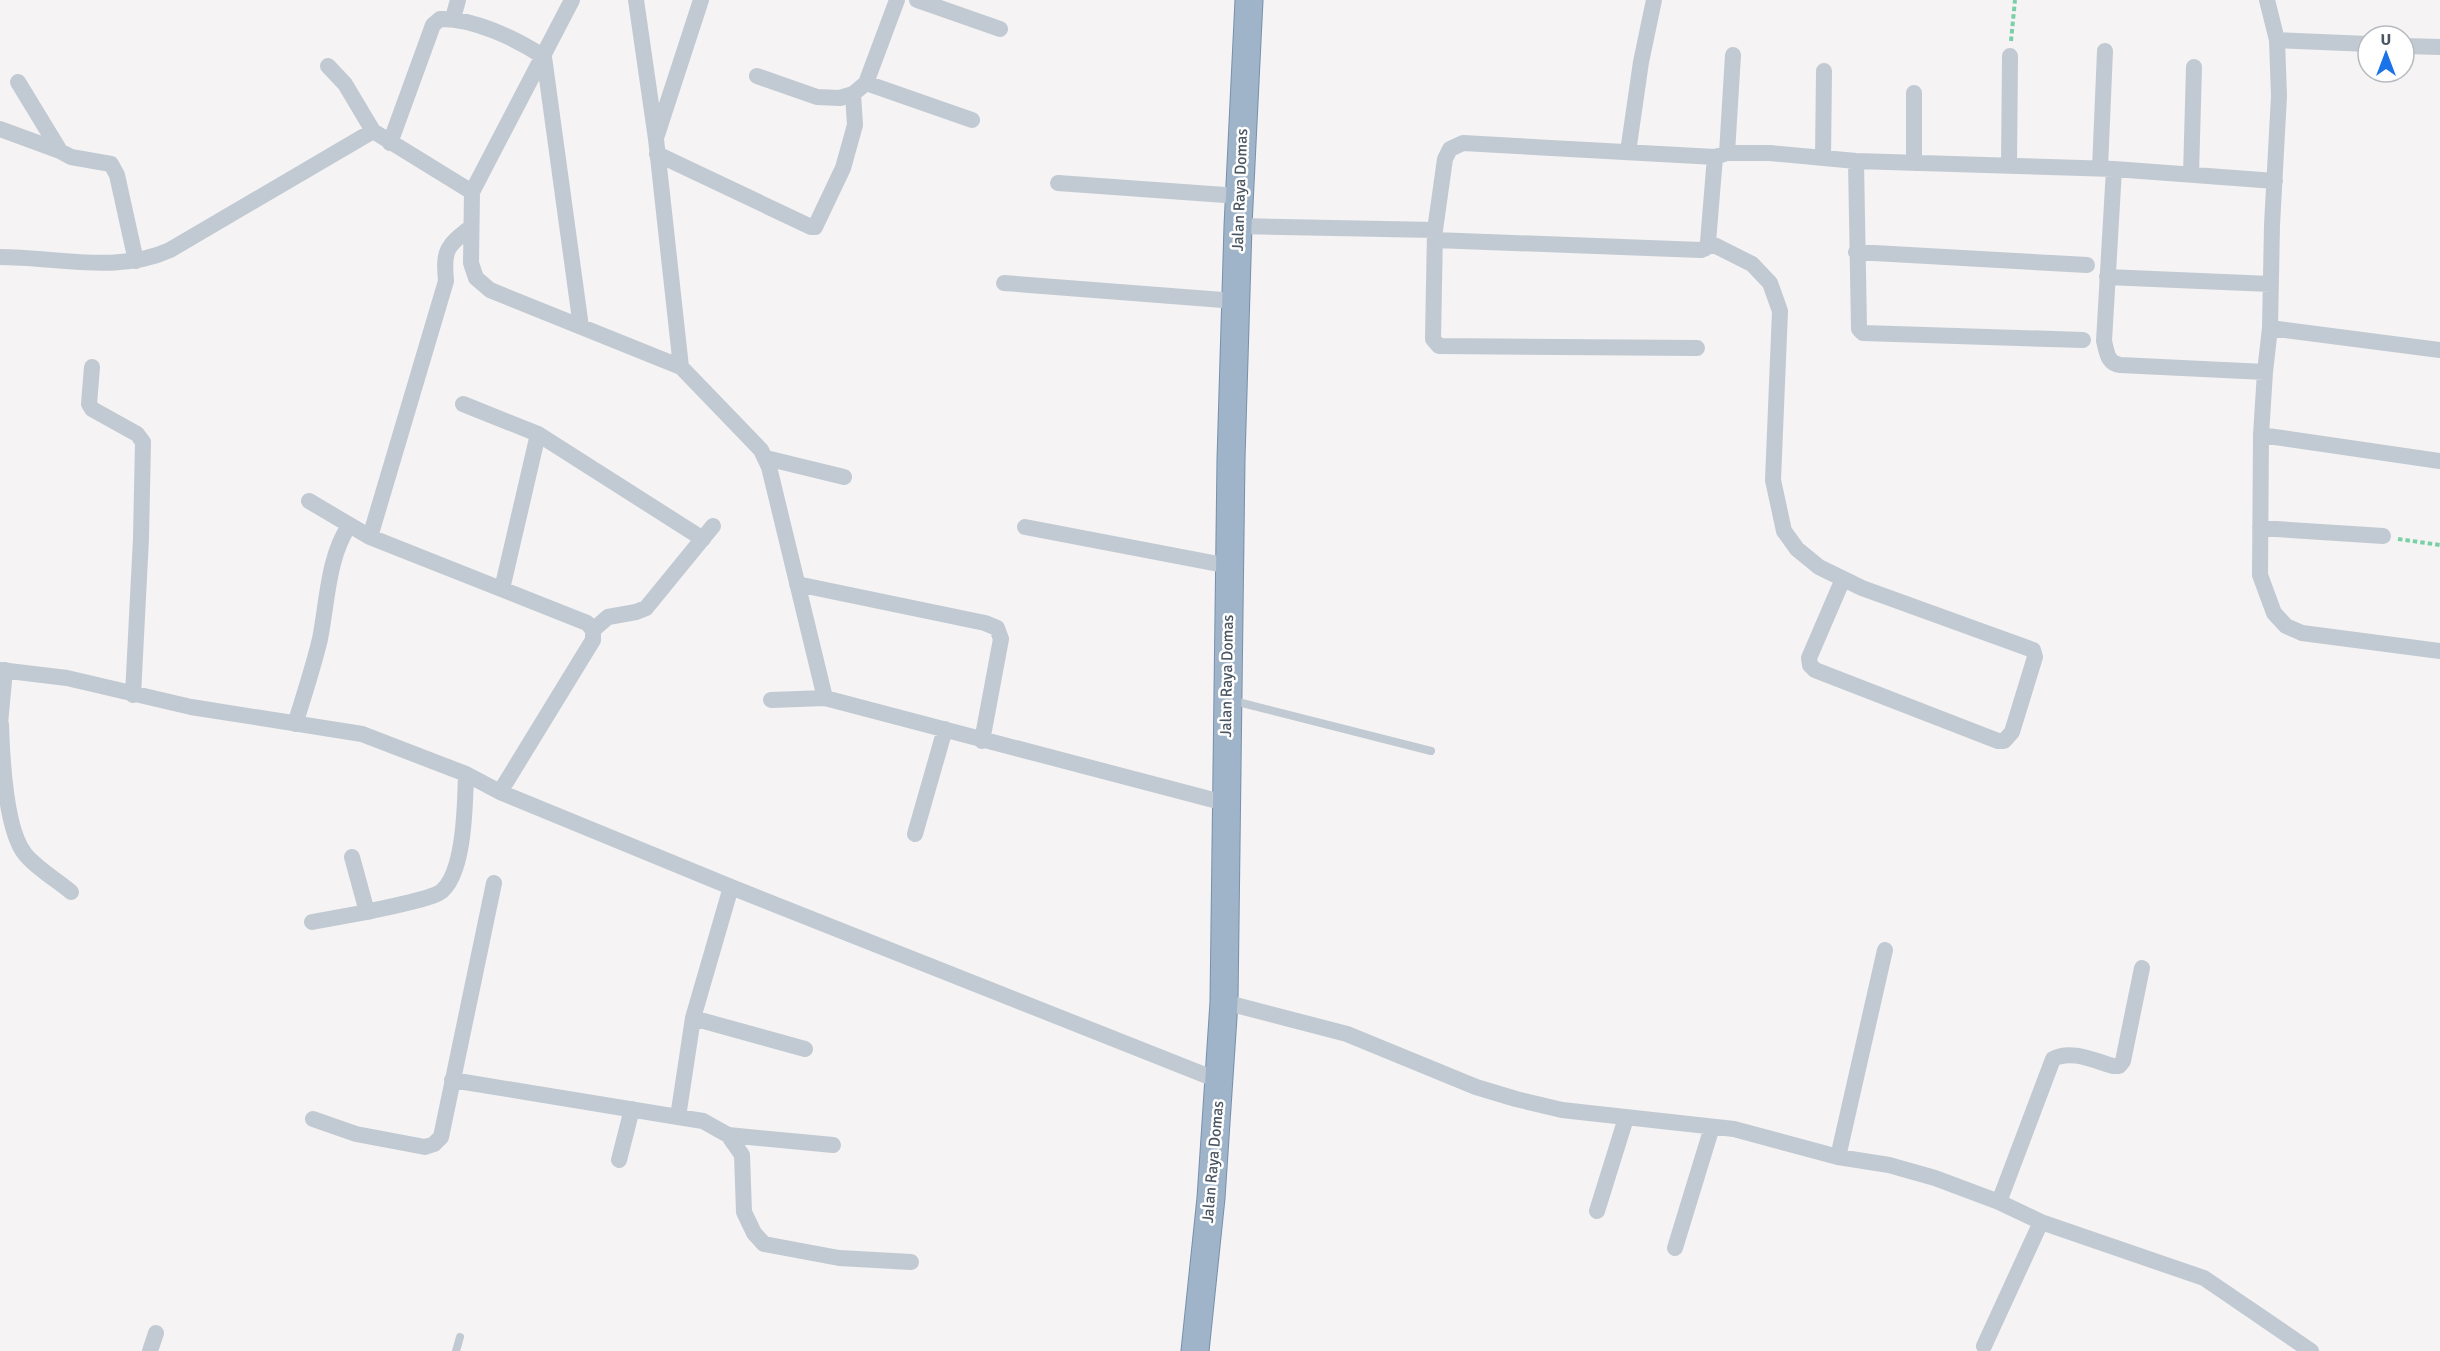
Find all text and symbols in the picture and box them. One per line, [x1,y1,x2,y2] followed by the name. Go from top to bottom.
[2356,24,2416,84] north arrow
[2381,30,2391,50] text: U
[1228,128,1252,252] street label: Jalan Raya Domas
[1216,614,1238,738] street label: Jalan Raya Domas
[1198,1100,1228,1224] street label: Jalan Raya Domas

